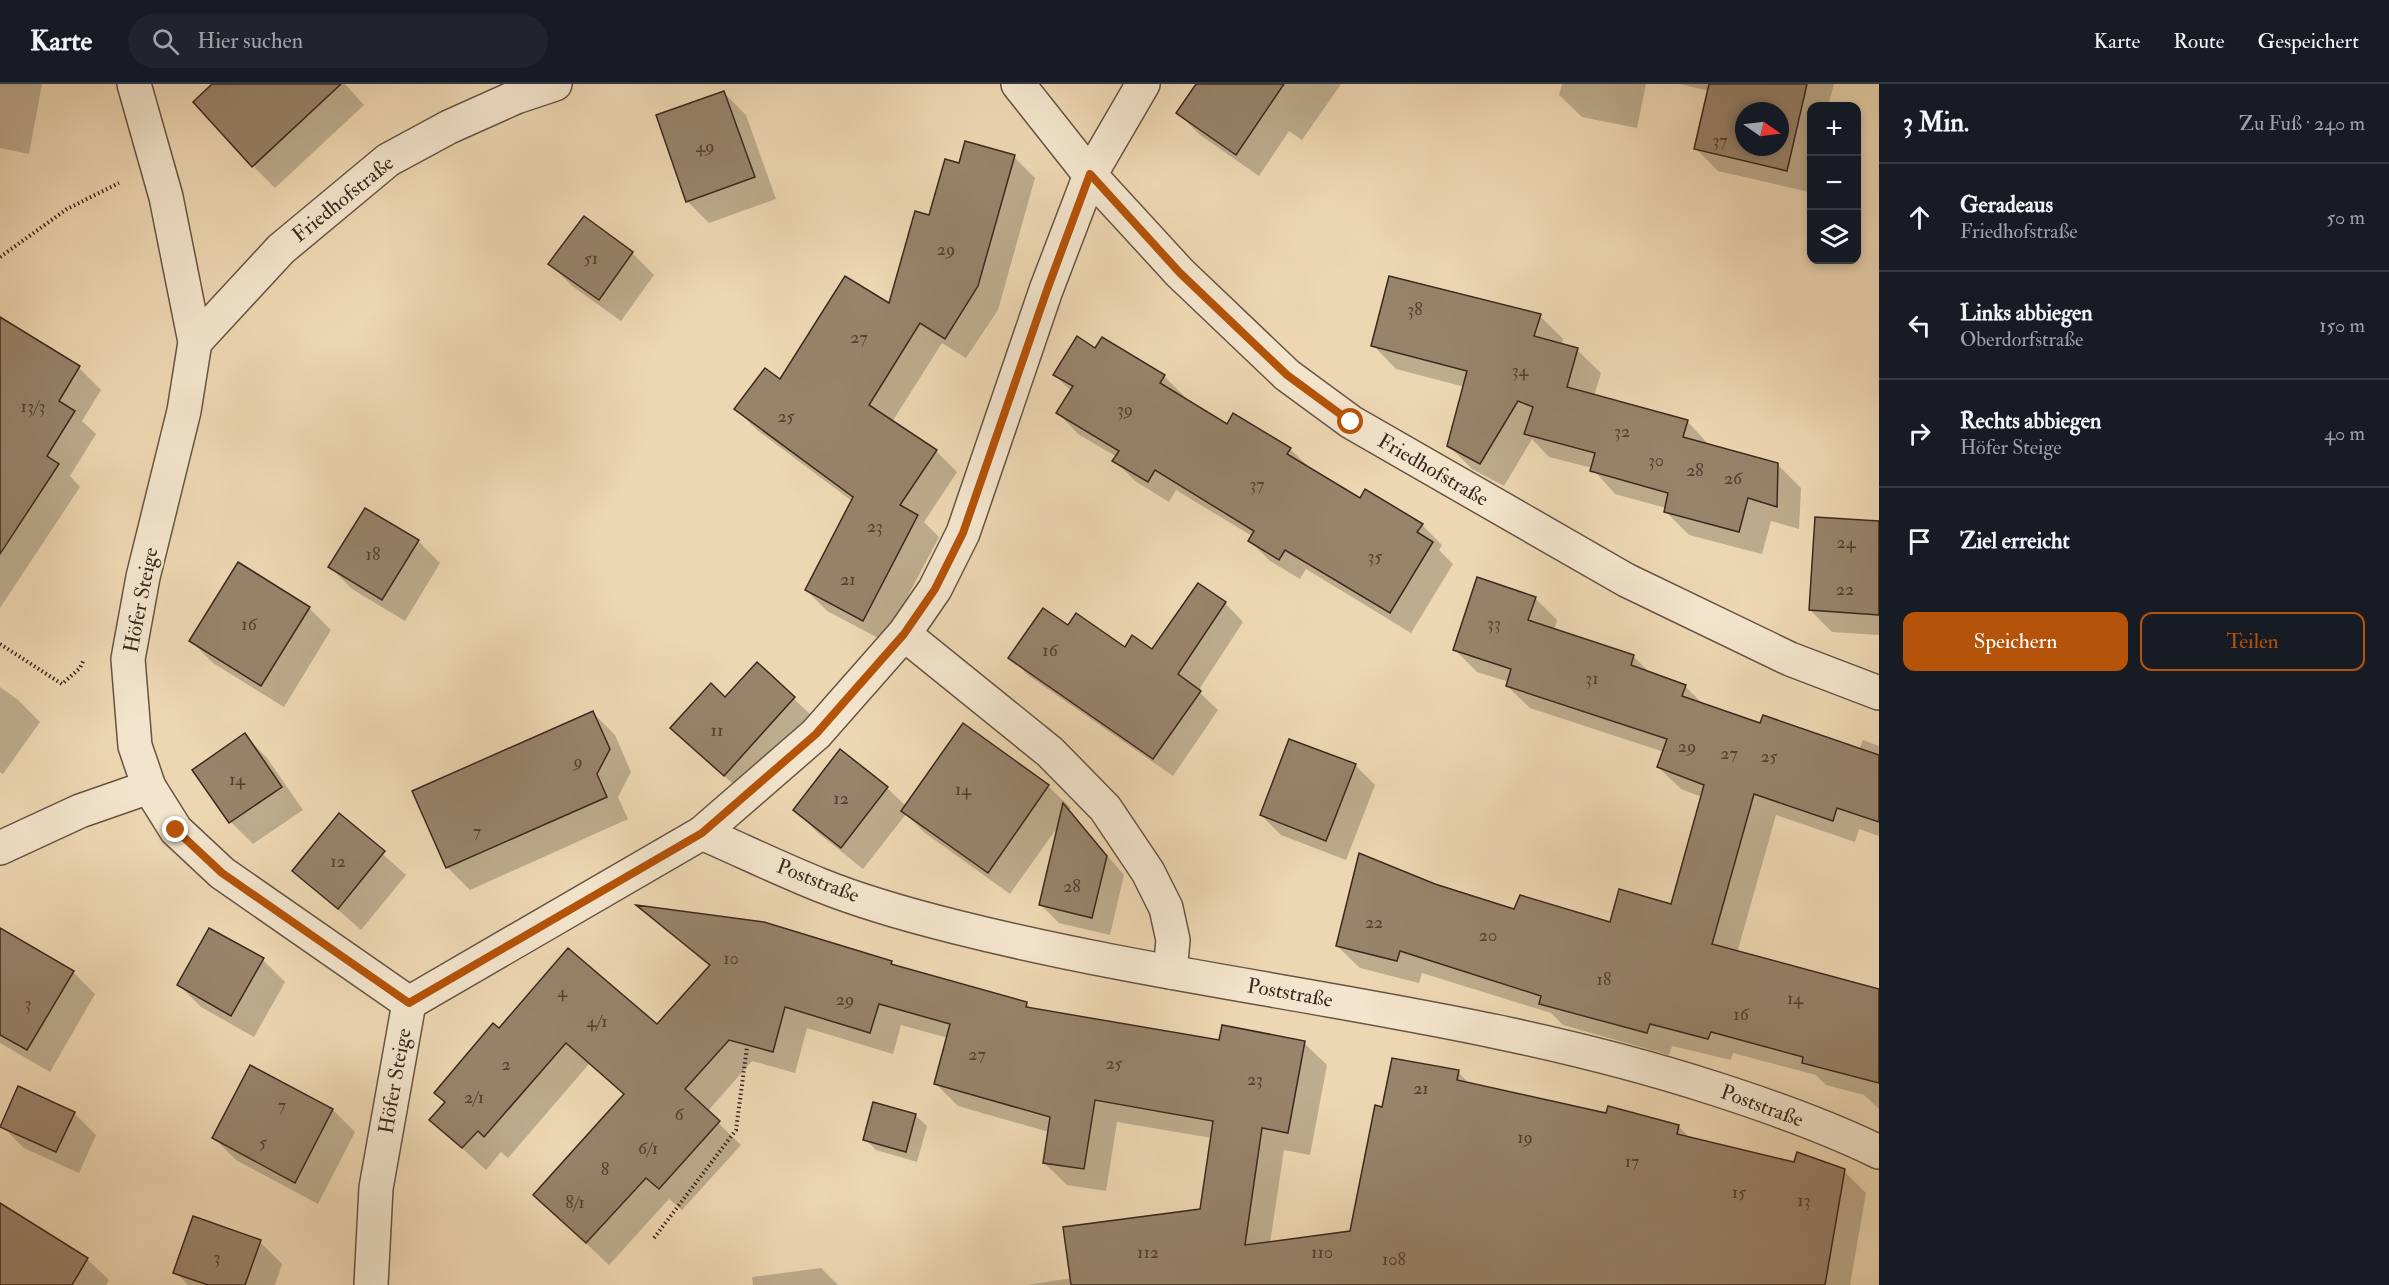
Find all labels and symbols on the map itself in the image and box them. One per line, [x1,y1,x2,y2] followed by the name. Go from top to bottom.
[1735,102,1789,156] north arrow
[1712,129,1728,152] house number: 37
[696,135,714,158] house number: 49
[286,149,400,248] street label: Friedhofstraße
[937,238,955,261] house number: 29
[584,247,598,270] house number: 51
[1407,298,1423,321] house number: 38
[850,326,868,349] house number: 27
[1512,359,1530,382] house number: 34
[21,395,45,418] house number: 13/3
[1117,398,1133,421] house number: 39
[778,405,795,428] house number: 25
[1337,408,1363,434] route start
[1614,420,1630,443] house number: 32
[1373,427,1493,513] street label: Friedhofstraße
[1648,449,1664,472] house number: 30
[1686,459,1704,482] house number: 28
[1724,467,1743,490] house number: 26
[1249,473,1265,496] house number: 37
[867,515,883,538] house number: 23
[1837,531,1857,554] house number: 24
[366,543,380,566] house number: 18
[118,545,164,655] street label: Höfer Steige
[1368,545,1382,568] house number: 35
[840,568,856,591] house number: 21
[1836,578,1854,601] house number: 22
[1487,612,1501,635] house number: 33
[241,613,258,636] house number: 16
[1042,639,1059,662] house number: 16
[1585,667,1599,690] house number: 31
[711,719,723,742] house number: 11
[1678,735,1696,758] house number: 29
[1720,742,1738,765] house number: 27
[1761,745,1778,768] house number: 25
[571,750,583,773] house number: 9
[229,768,246,791] house number: 14
[955,778,972,801] house number: 14
[833,787,849,810] house number: 12
[162,816,188,842] route end
[473,820,481,843] house number: 7
[330,850,346,873] house number: 12
[773,853,863,909] street label: Poststraße
[1063,875,1081,898] house number: 28
[1365,911,1383,934] house number: 22
[1479,924,1497,947] house number: 20
[723,947,739,970] house number: 10
[1597,968,1611,991] house number: 18
[1245,972,1335,1014] street label: Poststraße
[557,980,568,1003] house number: 4
[1787,987,1804,1010] house number: 14
[836,988,854,1011] house number: 29
[25,992,31,1015] house number: 3
[1733,1003,1750,1026] house number: 16
[586,1010,608,1033] house number: 4/1
[372,1026,418,1136] street label: Höfer Steige
[968,1043,986,1066] house number: 27
[1106,1052,1123,1075] house number: 25
[501,1053,511,1076] house number: 2
[1247,1068,1263,1091] house number: 23
[1413,1077,1429,1100] house number: 21
[1717,1079,1807,1134] street label: Poststraße
[464,1086,484,1109] house number: 2/1
[278,1094,286,1117] house number: 7
[674,1103,684,1126] house number: 6
[1517,1126,1533,1149] house number: 19
[259,1131,267,1154] house number: 5
[638,1137,658,1160] house number: 6/1
[1625,1150,1639,1173] house number: 17
[601,1158,609,1181] house number: 8
[1732,1181,1746,1204] house number: 15
[1797,1189,1811,1212] house number: 13
[565,1191,585,1214] house number: 8/1
[1137,1241,1159,1264] house number: 112
[1311,1241,1333,1264] house number: 110
[214,1246,220,1269] house number: 3
[1382,1248,1406,1271] house number: 108

